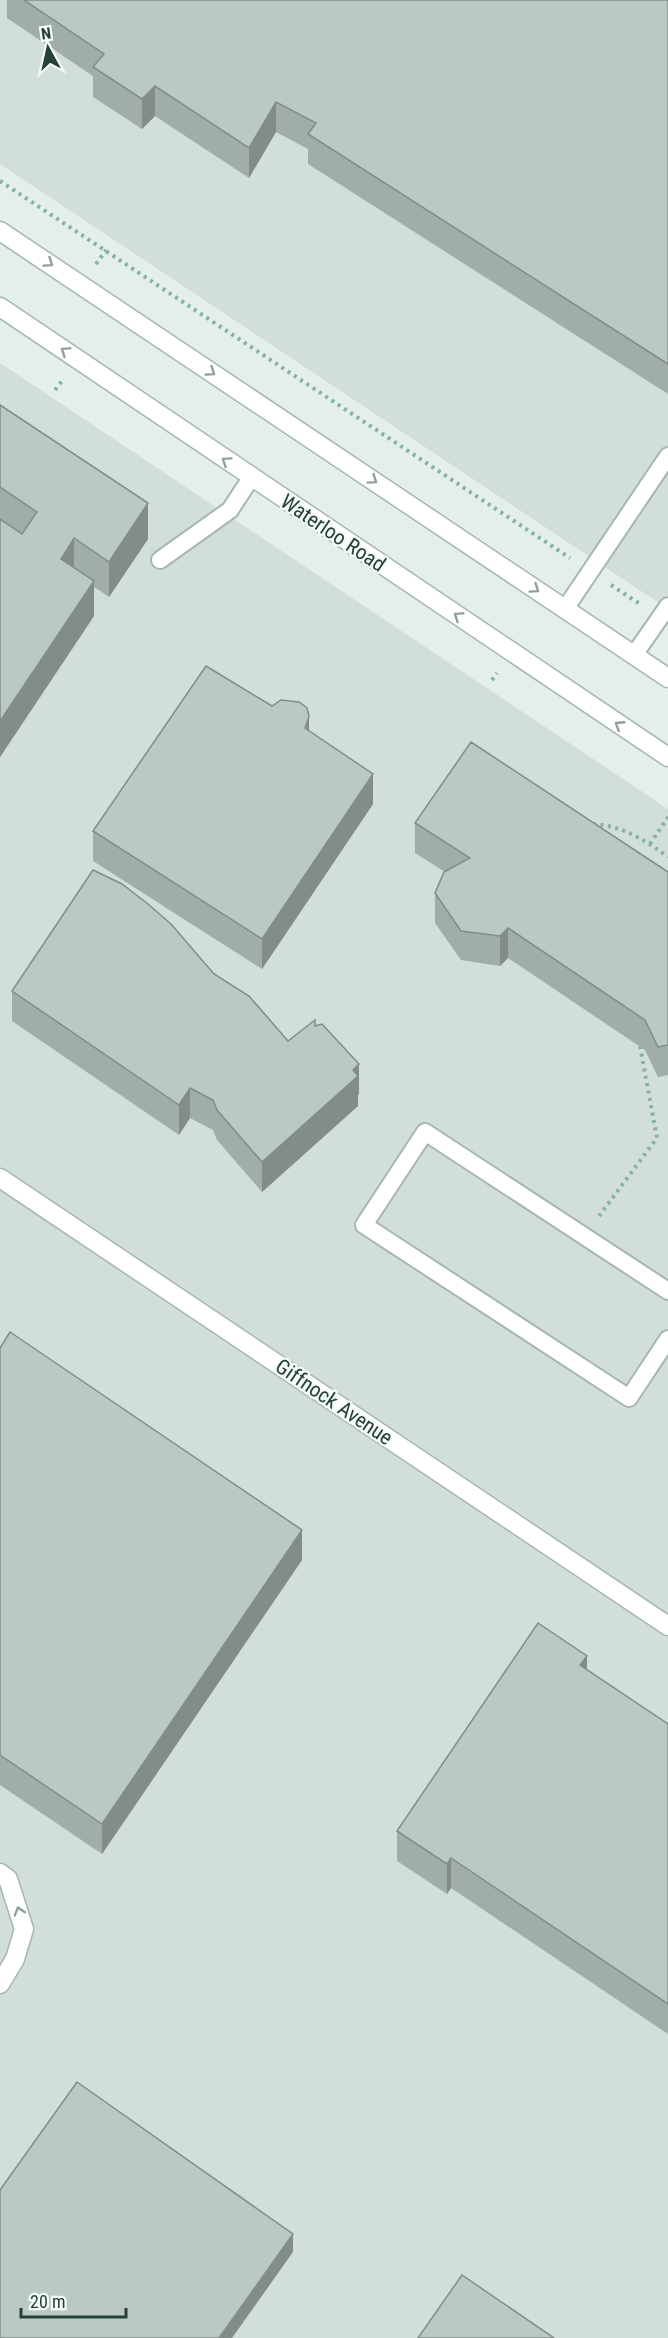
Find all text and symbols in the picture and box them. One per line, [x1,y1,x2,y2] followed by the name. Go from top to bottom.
[18,18,78,78] north arrow
[40,24,52,44] text: N
[42,256,53,267] one-way arrow
[61,346,71,358] one-way arrow
[204,365,215,376] one-way arrow
[222,457,233,468] one-way arrow
[366,473,377,484] one-way arrow
[276,489,390,577] street label: Waterloo Road
[529,581,539,593] one-way arrow
[453,612,464,623] one-way arrow
[615,721,626,732] one-way arrow
[271,1354,397,1450] street label: Giffnock Avenue
[14,1906,26,1917] one-way arrow
[21,2281,126,2319] scale bar
[30,2291,65,2312] text: 20 m

